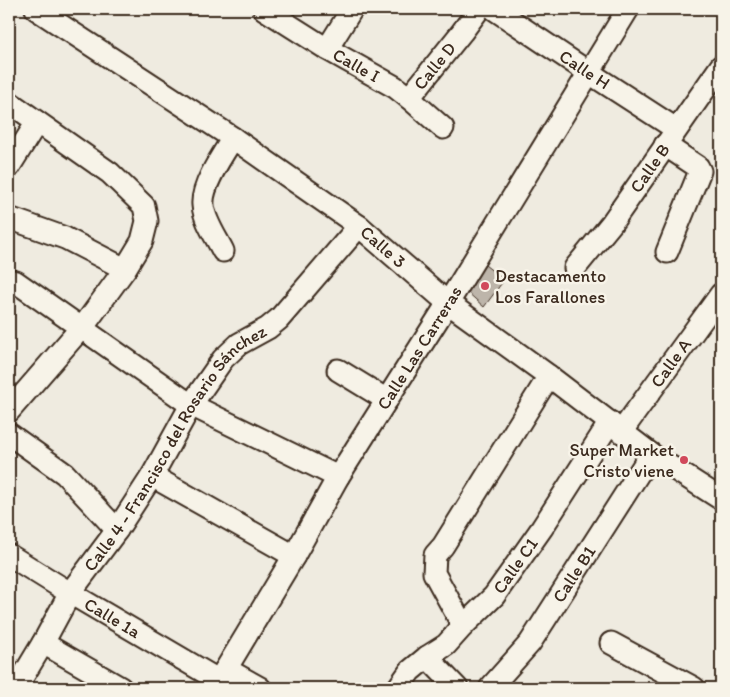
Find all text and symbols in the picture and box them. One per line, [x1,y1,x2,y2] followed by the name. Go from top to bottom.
[409,38,461,94] street label: Calle D
[329,43,384,87] street label: Calle I
[555,45,614,94] street label: Calle H
[625,139,675,197] street label: Calle B
[356,221,411,273] street label: Calle 3
[495,265,606,308] place label: Destacamento Los Farallones
[479,280,491,292] marker: Destacamento Los Farallones
[372,282,467,414] street label: Calle Las Carreras
[79,320,271,576] street label: Calle 4 - Francisco del Rosario Sánchez
[646,334,696,392] street label: Calle A
[570,439,674,482] place label: Super Market Cristo viene
[678,454,690,466] marker: Super Market Cristo viene
[488,533,543,598] street label: Calle C1
[548,541,601,607] street label: Calle B1
[80,593,145,643] street label: Calle 1a

